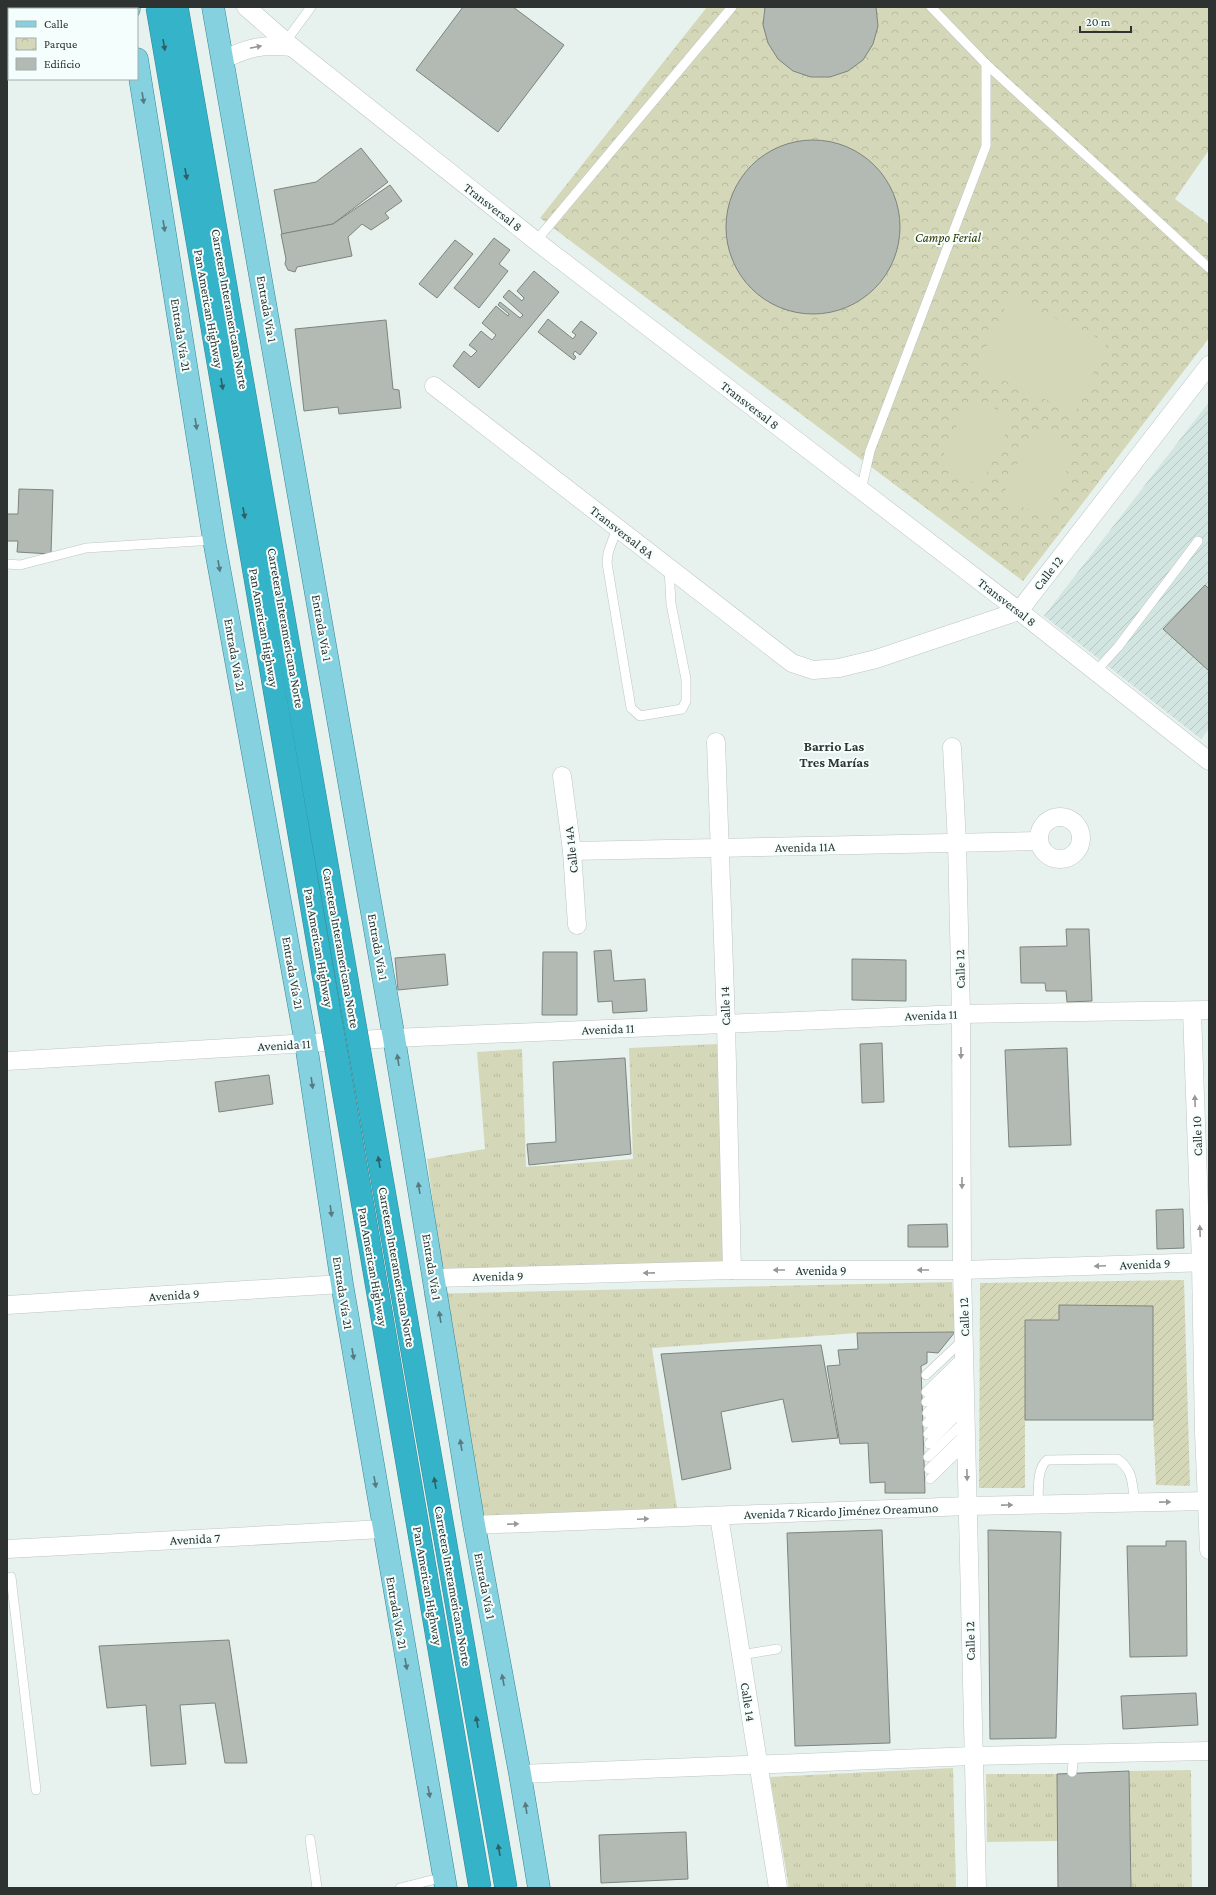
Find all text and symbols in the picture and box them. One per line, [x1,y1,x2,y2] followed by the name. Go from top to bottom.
[8,8,138,80] legend
[1080,8,1131,34] scale bar
[1086,15,1111,29] text: 20 m
[44,17,68,31] text: Calle
[44,37,77,51] text: Parque
[161,39,167,52] one-way arrow
[250,44,262,50] one-way arrow
[44,57,81,71] text: Edificio
[140,92,146,104] one-way arrow
[183,167,189,180] one-way arrow
[461,180,525,234] street label: Transversal 8
[161,220,167,232] one-way arrow
[208,228,252,391] street label: Carretera Interamericana Norte
[915,230,982,245] park label: Campo Ferial
[191,248,227,371] street label: Pan American Highway
[254,274,280,344] street label: Entrada Vía 1
[168,297,194,373] street label: Entrada Vía 21
[219,378,225,391] one-way arrow
[718,378,782,432] street label: Transversal 8
[193,418,199,430] one-way arrow
[587,502,657,562] street label: Transversal 8A
[241,506,247,519] one-way arrow
[264,547,308,710] street label: Carretera Interamericana Norte
[1030,553,1066,593] street label: Calle 12
[216,560,222,572] one-way arrow
[246,567,282,690] street label: Pan American Highway
[975,575,1039,629] street label: Transversal 8
[309,593,335,663] street label: Entrada Vía 1
[221,617,249,693] street label: Entrada Vía 21
[799,738,869,770] district label: Barrio Las Tres Marías
[561,825,581,874] street label: Calle 14A
[775,839,836,855] street label: Avenida 11A
[319,867,363,1030] street label: Carretera Interamericana Norte
[301,887,337,1010] street label: Pan American Highway
[365,912,391,982] street label: Entrada Vía 1
[279,935,307,1011] street label: Entrada Vía 21
[952,949,968,989] street label: Calle 12
[717,986,733,1026] street label: Calle 14
[904,1007,958,1023] street label: Avenida 11
[581,1021,635,1037] street label: Avenida 11
[257,1036,311,1054] street label: Avenida 11
[958,1047,964,1060] one-way arrow
[395,1054,401,1066] one-way arrow
[309,1077,315,1089] one-way arrow
[1192,1095,1199,1107] one-way arrow
[1189,1116,1205,1156] street label: Calle 10
[376,1156,382,1168] one-way arrow
[959,1177,965,1190] one-way arrow
[416,1182,422,1195] one-way arrow
[375,1186,419,1349] street label: Carretera Interamericana Norte
[328,1205,334,1217] one-way arrow
[355,1206,391,1329] street label: Pan American Highway
[1197,1225,1204,1237] one-way arrow
[419,1233,445,1301] street label: Entrada Vía 1
[330,1255,356,1331] street label: Entrada Vía 21
[1119,1256,1171,1272] street label: Avenida 9
[796,1263,846,1278] street label: Avenida 9
[1093,1263,1106,1269] one-way arrow
[772,1267,785,1273] one-way arrow
[916,1267,929,1273] one-way arrow
[472,1268,524,1284] street label: Avenida 9
[643,1269,655,1276] one-way arrow
[148,1286,200,1304] street label: Avenida 9
[956,1297,972,1337] street label: Calle 12
[437,1311,443,1323] one-way arrow
[350,1347,356,1360] one-way arrow
[458,1439,464,1451] one-way arrow
[964,1469,970,1482] one-way arrow
[372,1476,378,1488] one-way arrow
[432,1477,438,1489] one-way arrow
[1159,1499,1172,1505] one-way arrow
[744,1500,938,1522] street label: Avenida 7 Ricardo Jiménez Oreamuno
[1001,1502,1014,1508] one-way arrow
[431,1505,475,1668] street label: Carretera Interamericana Norte
[637,1516,650,1522] one-way arrow
[507,1520,519,1527] one-way arrow
[410,1525,446,1648] street label: Pan American Highway
[169,1530,221,1548] street label: Avenida 7
[471,1551,499,1621] street label: Entrada Vía 1
[383,1575,411,1651] street label: Entrada Vía 21
[962,1621,978,1661] street label: Calle 12
[404,1658,410,1671] one-way arrow
[500,1674,506,1686] one-way arrow
[737,1681,759,1723] street label: Calle 14
[474,1715,480,1728] one-way arrow
[426,1786,432,1799] one-way arrow
[523,1802,529,1814] one-way arrow
[496,1843,502,1856] one-way arrow

